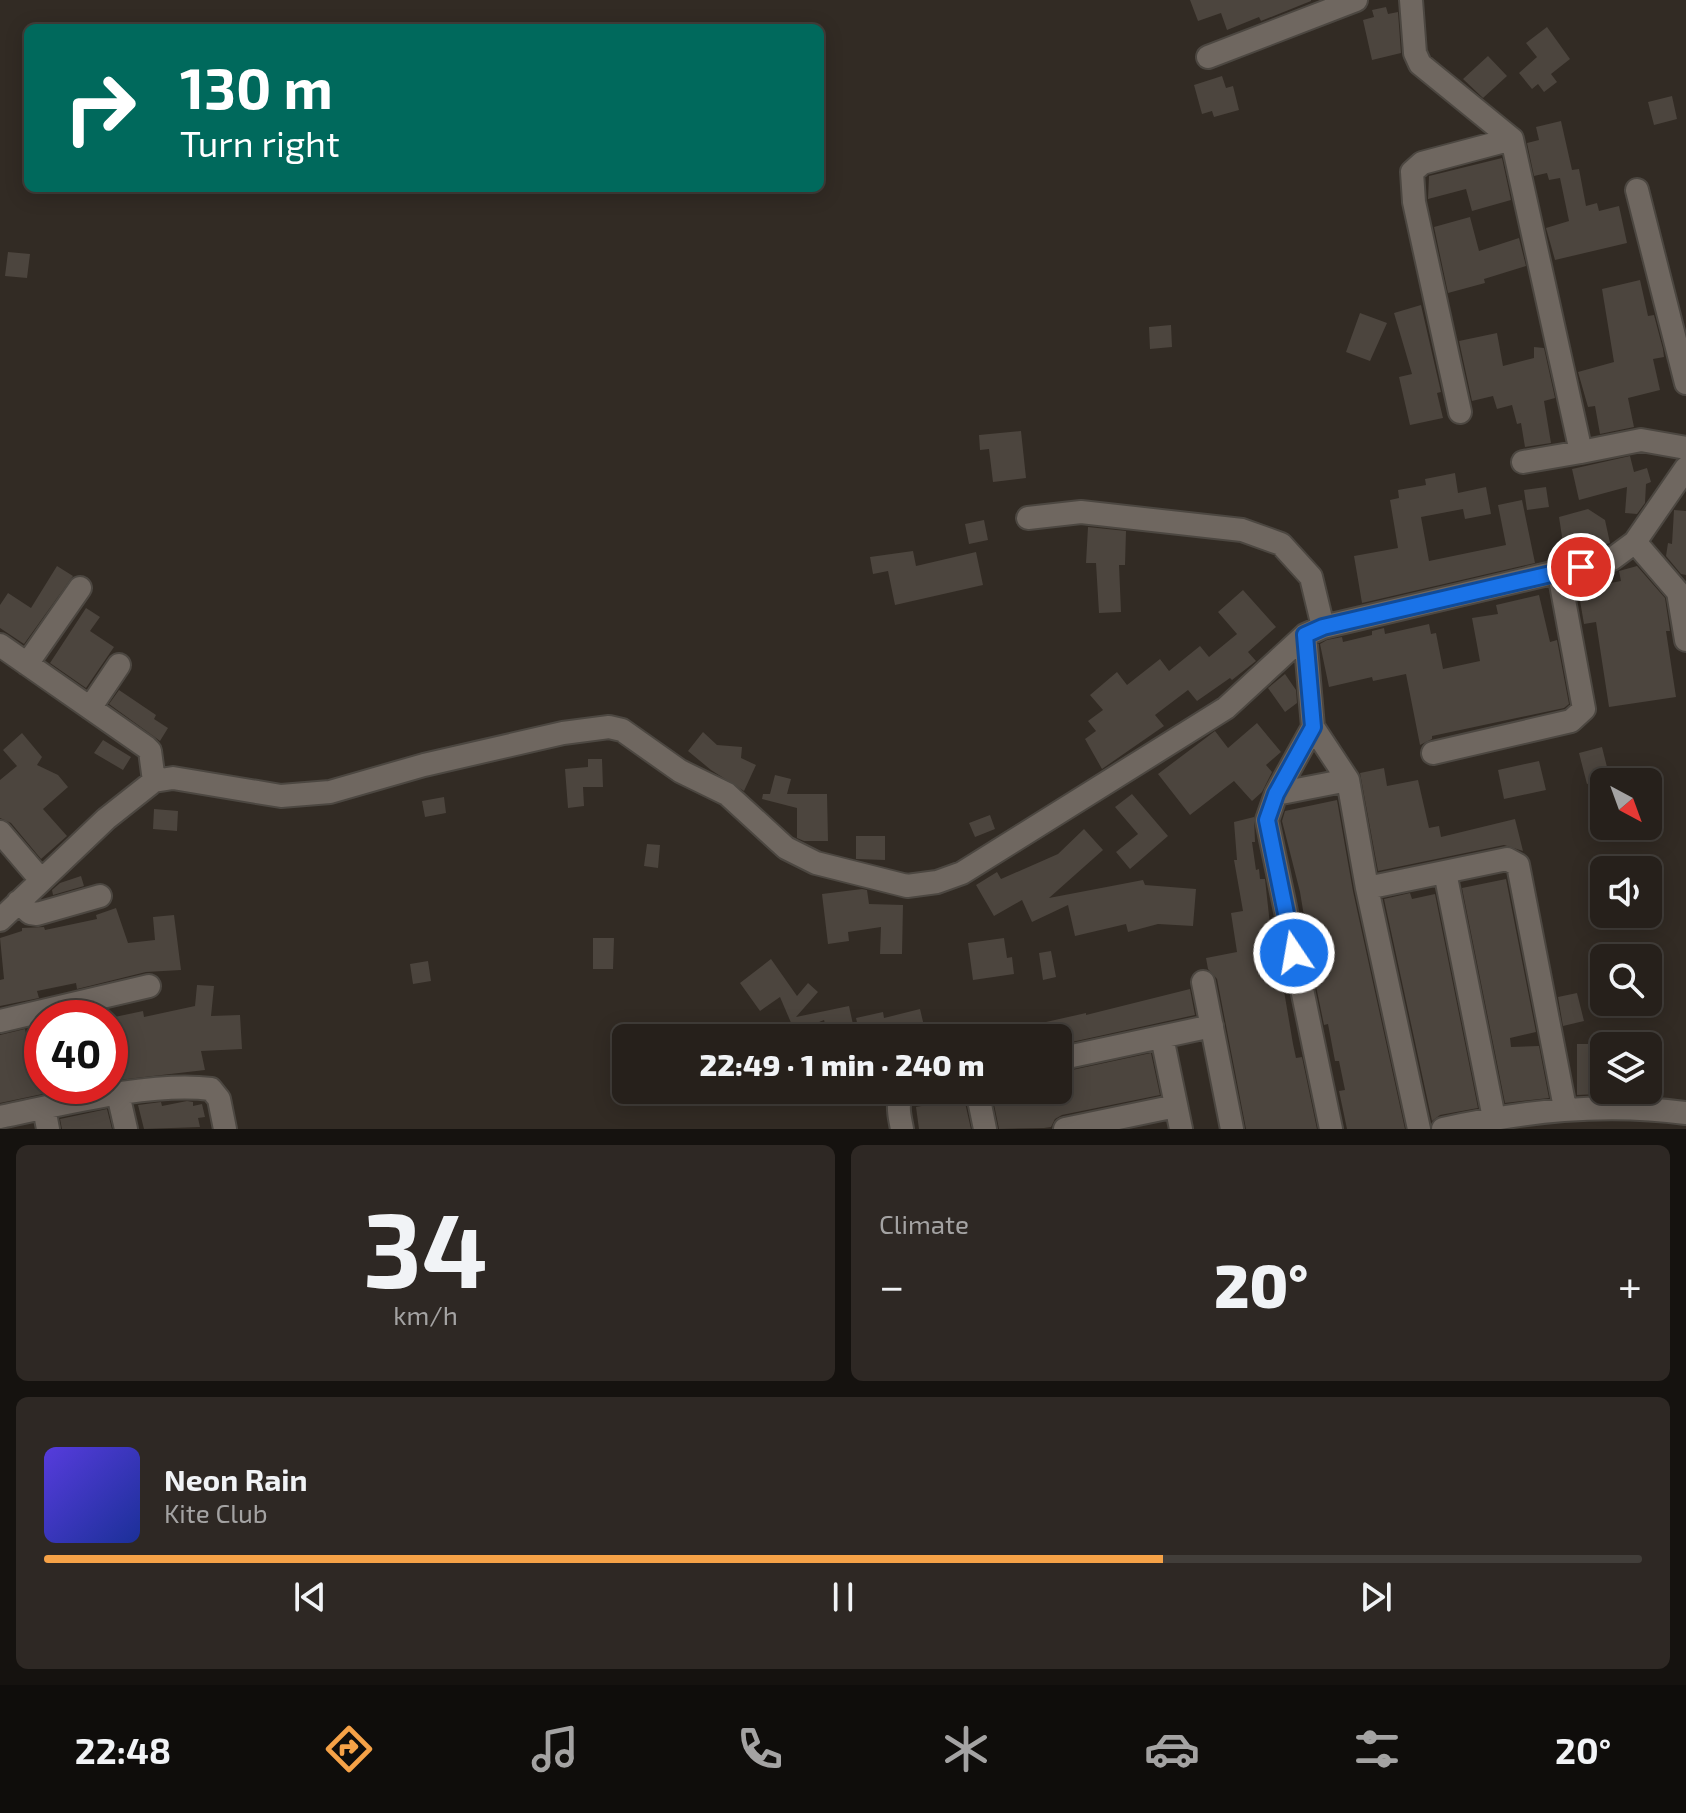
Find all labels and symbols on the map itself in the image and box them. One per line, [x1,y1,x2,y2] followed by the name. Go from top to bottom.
[1547,533,1615,601] pin
[1590,768,1662,840] north arrow
[1252,911,1336,995] position arrow
[24,1000,128,1104] speed limit sign: 40

